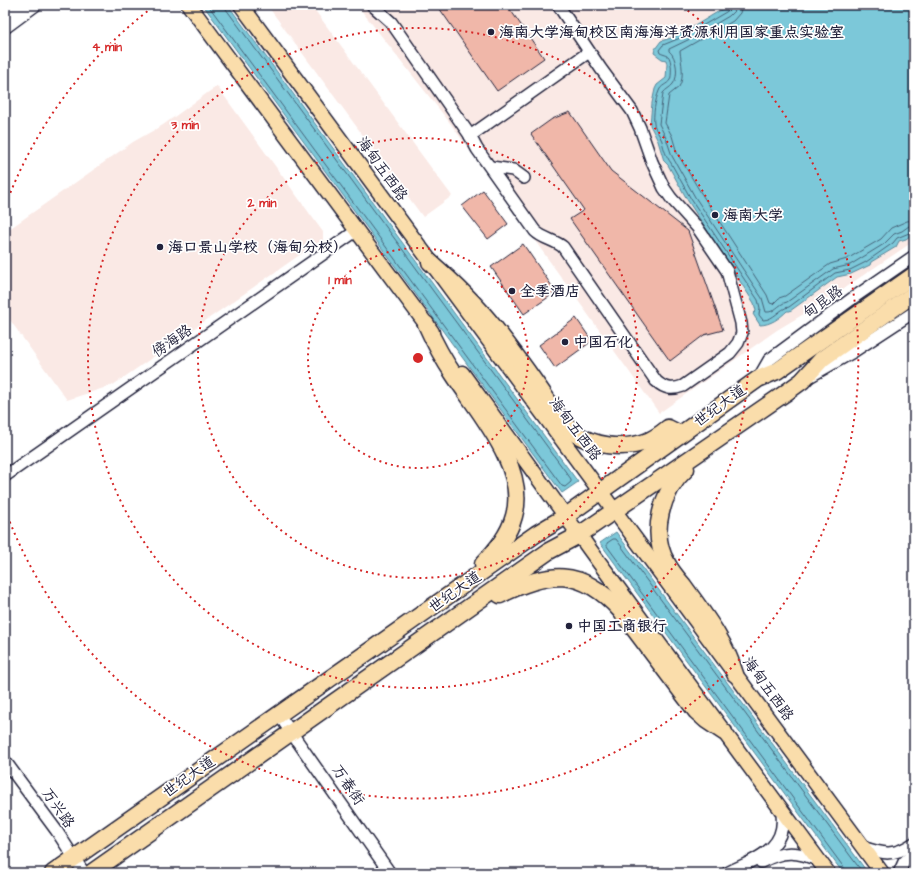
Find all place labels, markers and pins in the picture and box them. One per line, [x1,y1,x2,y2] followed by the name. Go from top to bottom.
[499,22,844,43] place label: 海南大学海甸校区南海海洋资源利用国家重点实验室
[486,27,496,37] marker: 海南大学海甸校区南海海洋资源利用国家重点实验室
[723,205,783,226] place label: 海南大学
[710,210,720,220] marker: 海南大学
[168,237,348,258] place label: 海口景山学校（海甸分校）
[155,242,165,252] marker: 海口景山学校（海甸分校）
[520,281,580,302] place label: 全季酒店
[507,286,517,296] marker: 全季酒店
[573,332,633,353] place label: 中国石化
[560,337,570,347] marker: 中国石化
[411,351,425,365] centre of rings
[577,616,667,637] place label: 中国工商银行
[564,621,574,631] marker: 中国工商银行

